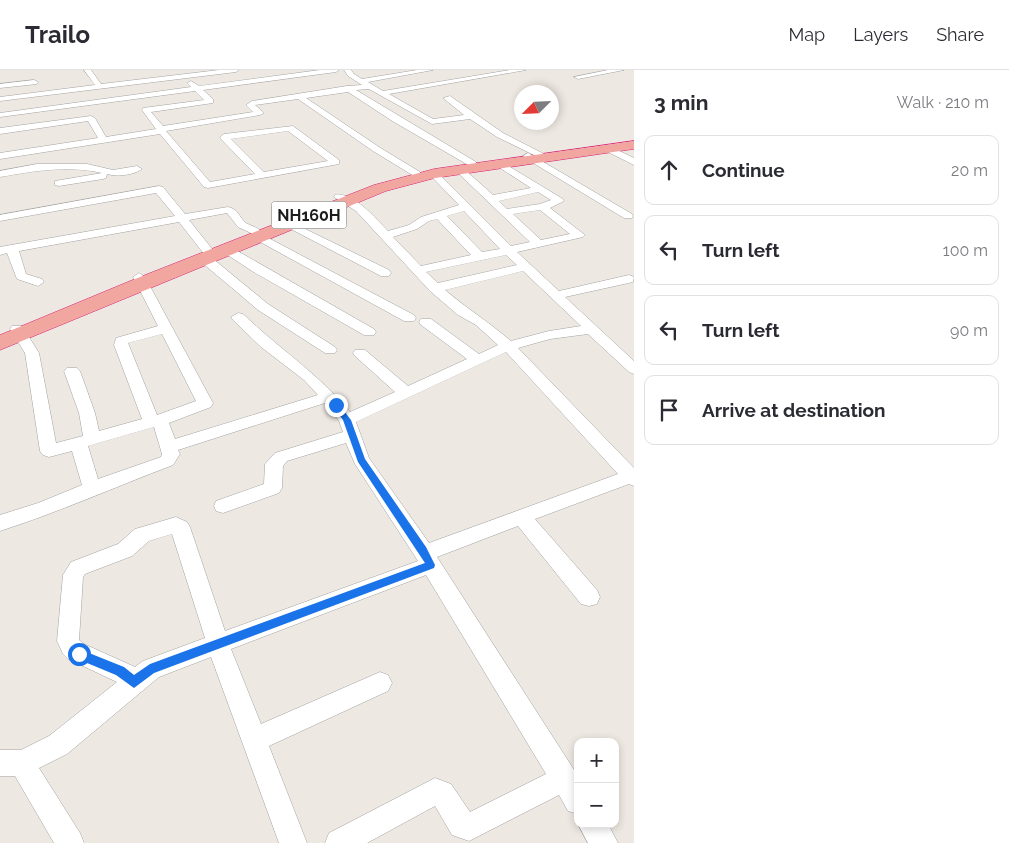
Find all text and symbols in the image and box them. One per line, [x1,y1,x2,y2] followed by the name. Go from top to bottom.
[25,20,90,49] text: Trailo
[789,24,825,45] text: Map
[853,24,908,45] text: Layers
[936,24,984,45] text: Share
[514,85,559,130] north arrow
[654,90,708,115] text: 3 min
[897,93,989,112] text: Walk · 210 m
[655,156,683,184] icon: ahead
[702,159,785,181] text: Continue
[951,161,988,180] text: 20 m
[272,202,346,228] road number: NH160H
[655,236,683,264] icon: left
[702,239,779,261] text: Turn left
[943,241,988,260] text: 100 m
[655,316,683,344] icon: left
[702,319,779,341] text: Turn left
[950,321,988,340] text: 90 m
[325,394,348,417] route end
[655,396,683,424] icon: arrive
[702,399,886,421] text: Arrive at destination
[68,643,91,666] route start
[574,738,619,828] map controls
[574,738,619,783] button: +
[574,783,619,828] button: −

